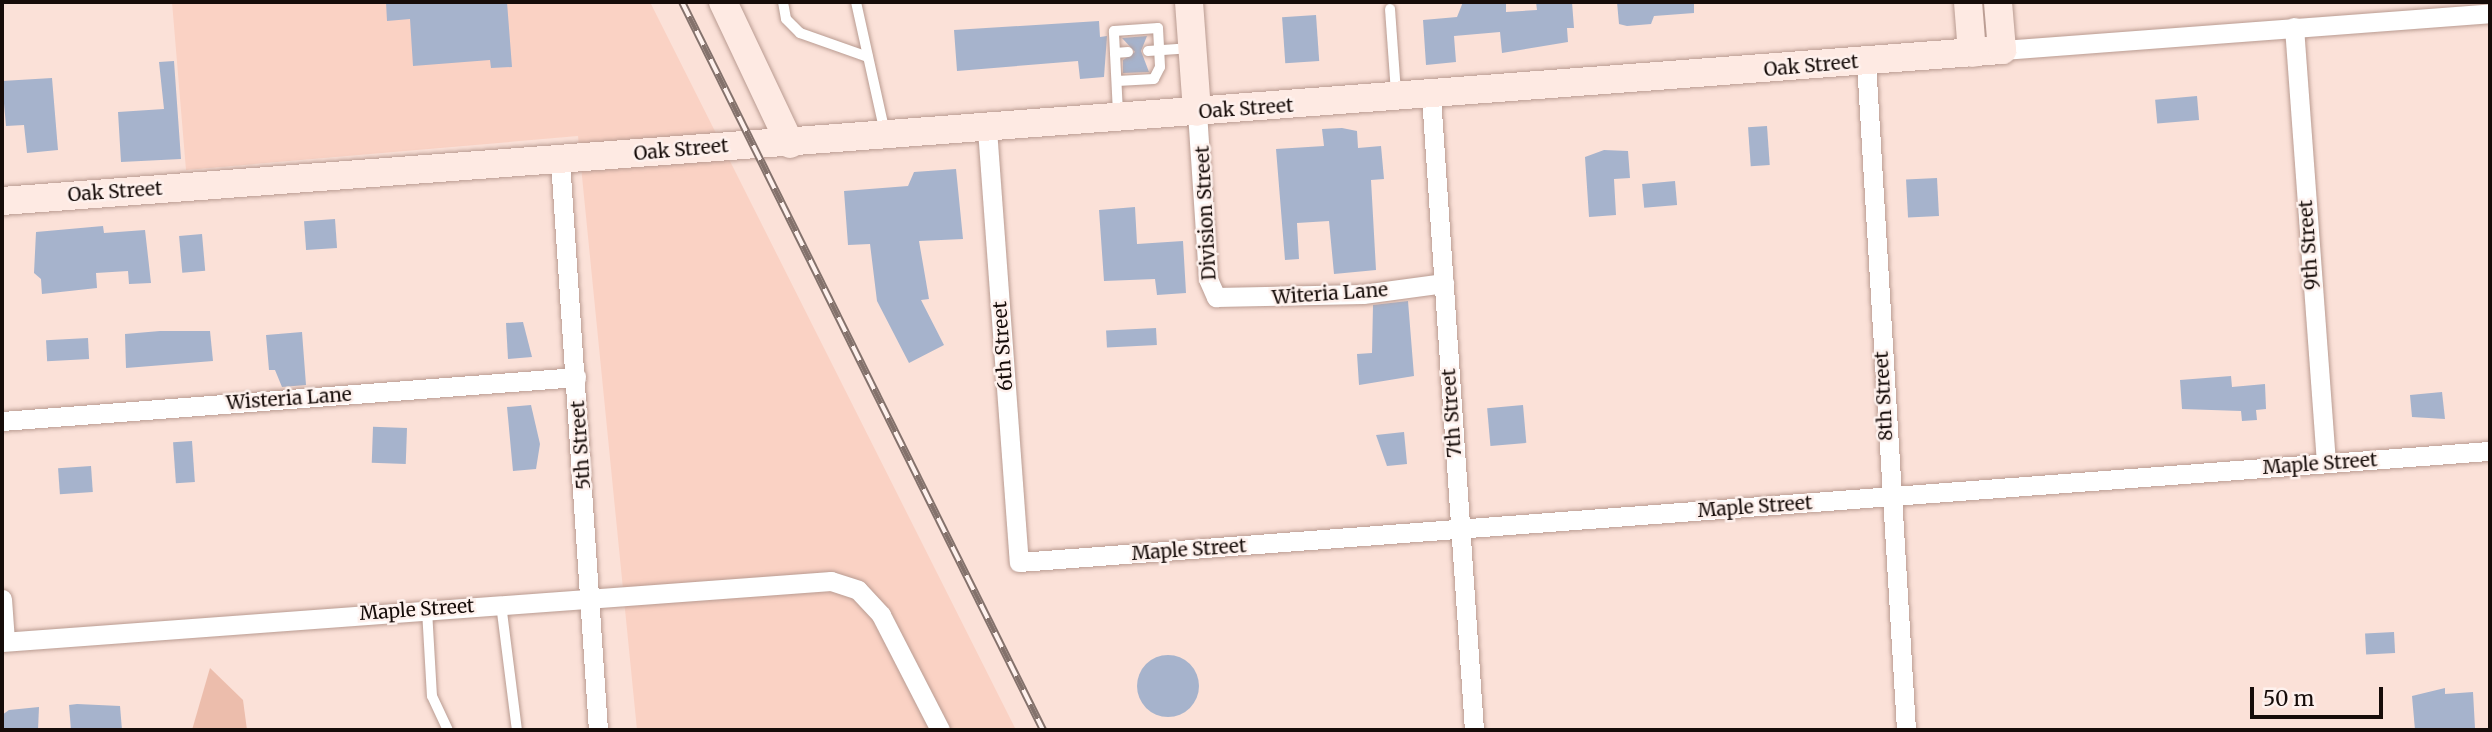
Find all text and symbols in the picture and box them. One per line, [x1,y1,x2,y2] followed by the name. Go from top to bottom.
[1763,51,1859,81] street label: Oak Street
[1198,94,1294,124] street label: Oak Street
[633,135,729,165] street label: Oak Street
[1191,145,1221,281] street label: Division Street
[67,177,163,207] street label: Oak Street
[2294,199,2324,291] street label: 9th Street
[1271,279,1389,309] street label: Witeria Lane
[988,300,1018,392] street label: 6th Street
[1870,350,1898,442] street label: 8th Street
[1438,368,1466,458] street label: 7th Street
[225,383,353,415] street label: Wisteria Lane
[567,400,595,490] street label: 5th Street
[2262,449,2378,479] street label: Maple Street
[1697,492,1813,522] street label: Maple Street
[1131,535,1247,565] street label: Maple Street
[359,595,475,625] street label: Maple Street
[2254,672,2387,716] scale bar
[2263,685,2314,712] text: 50 m

